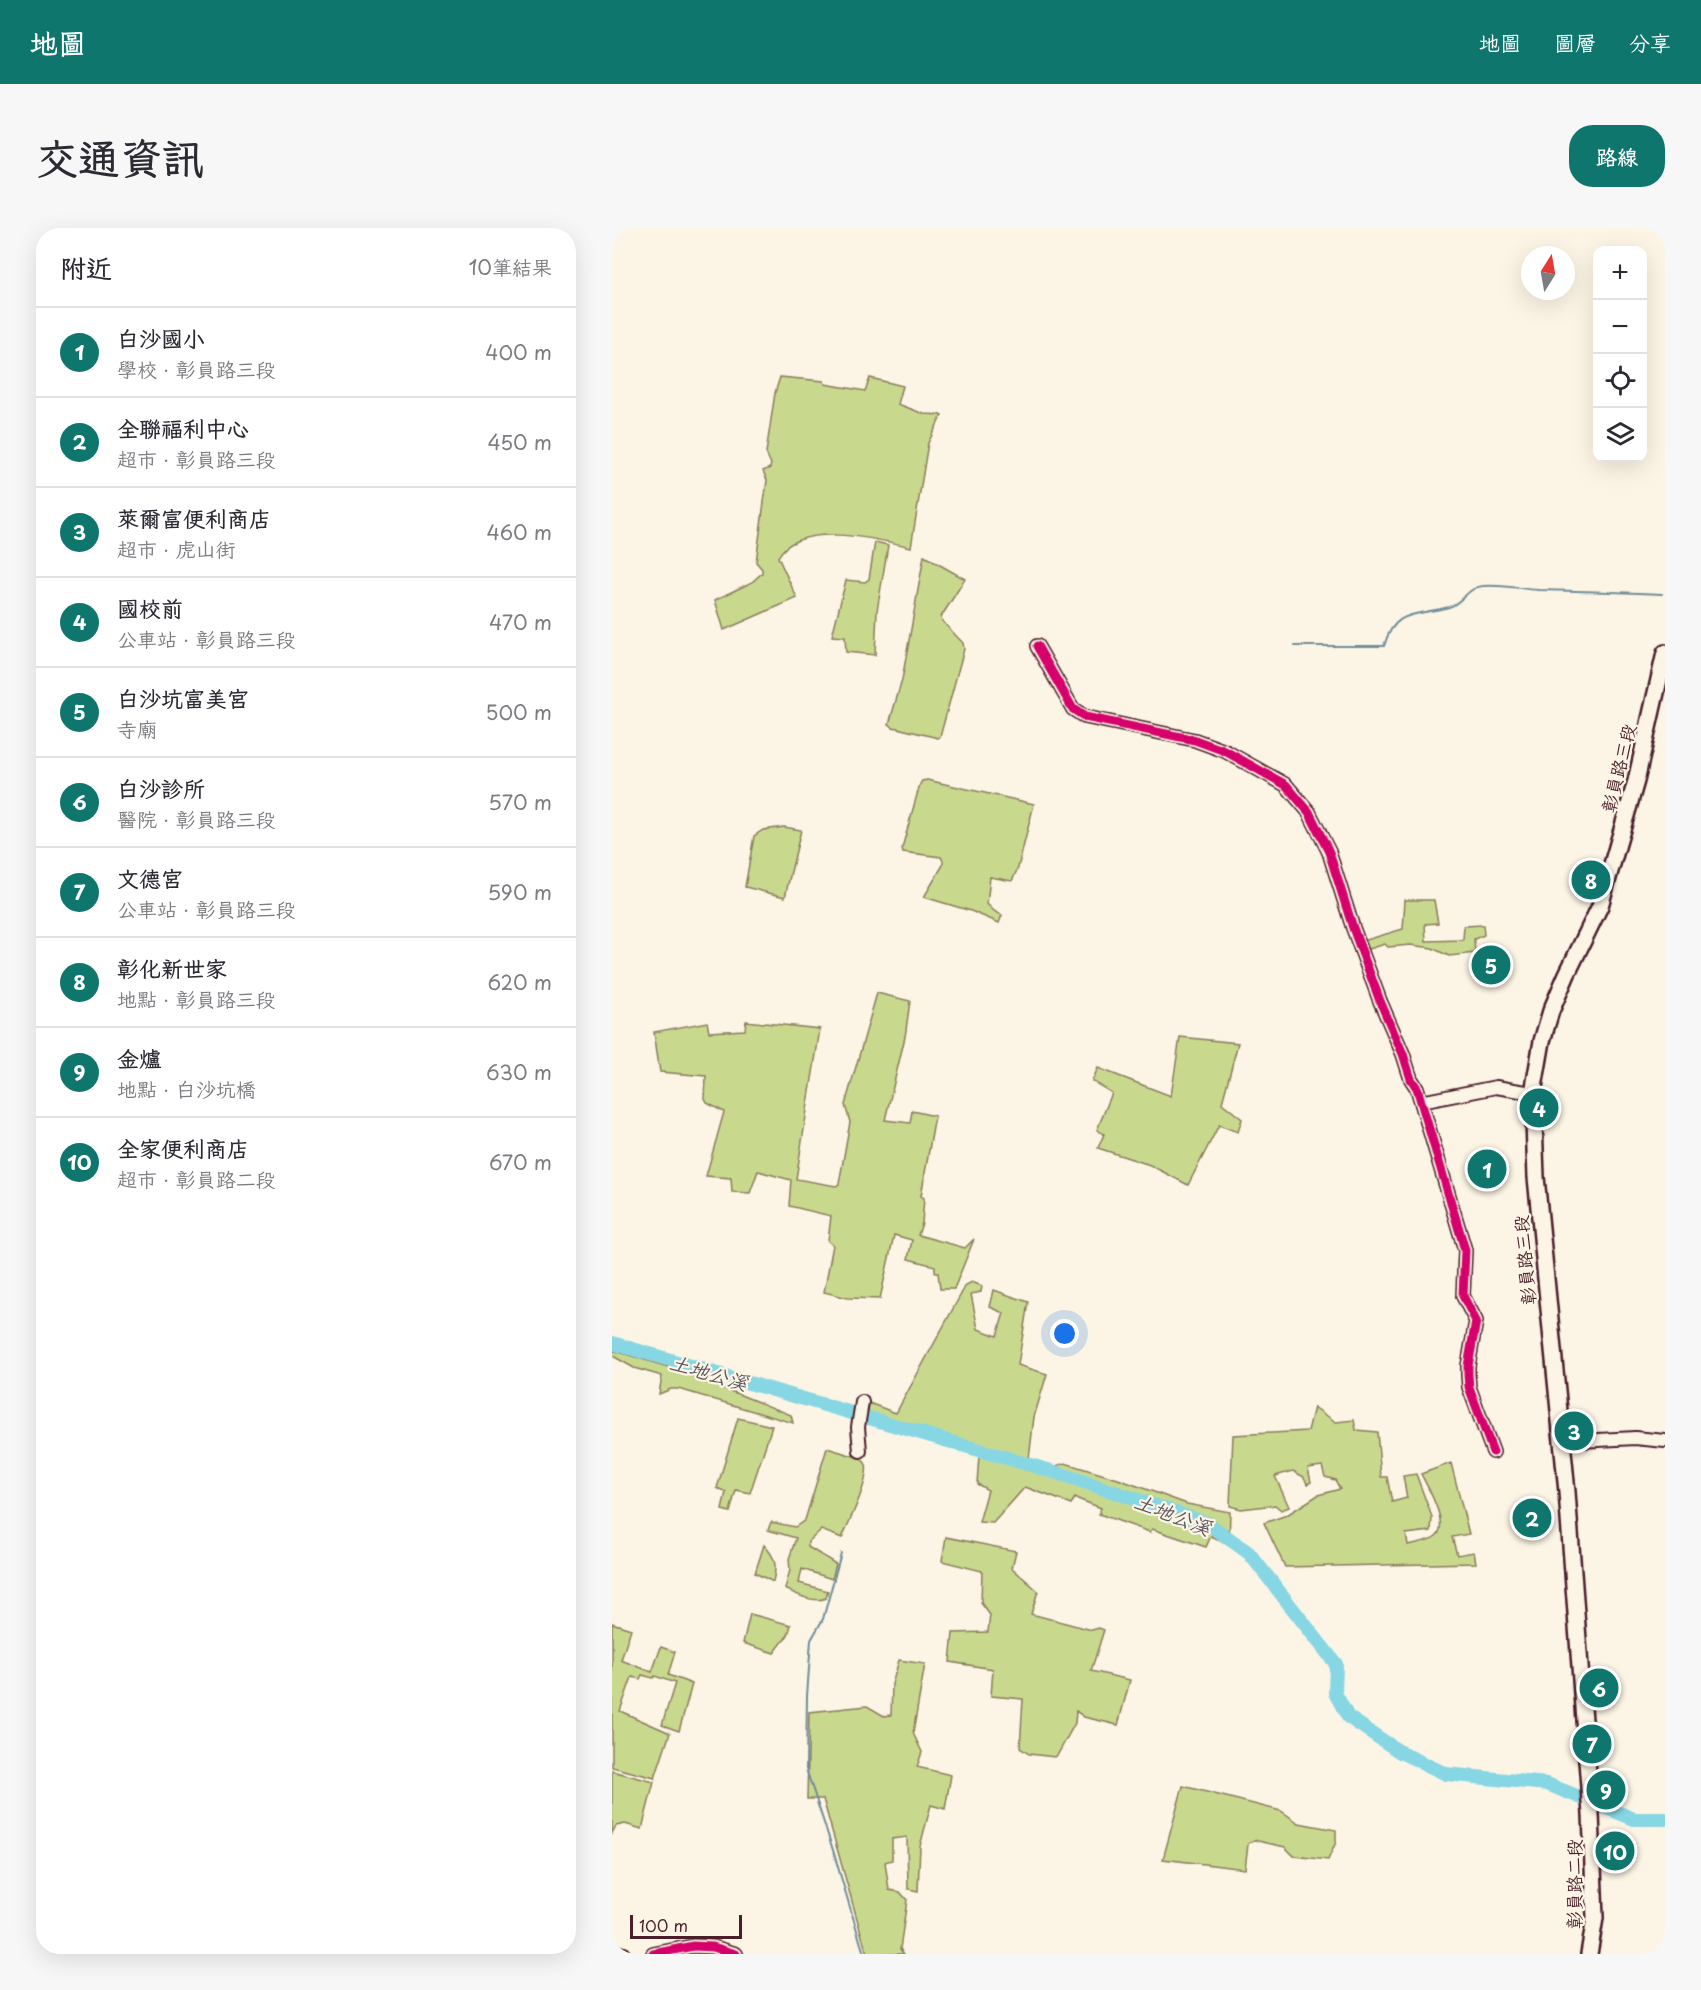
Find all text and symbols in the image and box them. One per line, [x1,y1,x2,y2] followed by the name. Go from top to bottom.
[30,21,86,64] text: 地圖
[1479,26,1521,58] text: 地圖
[1554,26,1596,58] text: 圖層
[1629,26,1671,58] text: 分享
[36,125,204,188] text: 交通資訊
[1569,125,1665,187] button: 路線
[1521,246,1575,300] north arrow
[1593,246,1647,462] map controls
[1593,246,1647,300] button: +
[60,248,112,287] text: 附近
[468,252,552,282] text: 10筆結果
[1593,300,1647,354] button: −
[117,321,205,354] text: 白沙國小
[75,337,84,367] text: 1
[485,337,552,367] text: 400 m
[117,354,276,384] text: 學校 · 彰員路三段
[1593,354,1647,408] button: locate
[1593,408,1647,462] button: layers
[117,411,249,444] text: 全聯福利中心
[72,427,87,457] text: 2
[487,427,552,457] text: 450 m
[117,444,276,474] text: 超市 · 彰員路三段
[117,501,271,534] text: 萊爾富便利商店
[73,517,86,547] text: 3
[486,517,552,547] text: 460 m
[117,534,236,564] text: 超市 · 虎山街
[117,591,183,624] text: 國校前
[73,607,86,637] text: 4
[489,607,552,637] text: 470 m
[117,624,296,654] text: 公車站 · 彰員路三段
[117,681,249,714] text: 白沙坑富美宮
[73,697,86,727] text: 5
[485,697,552,727] text: 500 m
[117,714,157,744] text: 寺廟
[1594,721,1642,815] street label: 彰員路三段
[117,771,205,804] text: 白沙診所
[72,787,87,817] text: 6
[488,787,552,817] text: 570 m
[117,804,276,834] text: 醫院 · 彰員路三段
[1572,858,1610,902] pin: 8
[117,861,183,894] text: 文德宮
[74,877,85,907] text: 7
[488,877,552,907] text: 590 m
[117,894,296,924] text: 公車站 · 彰員路三段
[1472,942,1510,988] pin: 5
[117,951,227,984] text: 彰化新世家
[73,967,86,997] text: 8
[488,967,552,997] text: 620 m
[117,984,276,1014] text: 地點 · 彰員路三段
[117,1041,161,1074] text: 金爐
[74,1057,85,1087] text: 9
[486,1057,552,1087] text: 630 m
[117,1074,256,1104] text: 地點 · 白沙坑橋
[1520,1086,1558,1130] pin: 4
[117,1131,249,1164] text: 全家便利商店
[1468,1146,1506,1192] pin: 1
[67,1147,92,1177] text: 10
[489,1147,552,1177] text: 670 m
[117,1164,276,1194] text: 超市 · 彰員路二段
[1507,1214,1541,1306] street label: 彰員路三段
[1050,1319,1079,1348] your location
[666,1347,753,1398] water label: 土地公溪
[1554,1408,1594,1454] pin: 3
[1130,1486,1217,1543] water label: 土地公溪
[1512,1496,1552,1540] pin: 2
[1580,1666,1618,1710] pin: 6
[1572,1722,1612,1766] pin: 7
[1586,1768,1626,1812] pin: 9
[1596,1828,1634,1874] pin: 10
[1560,1839,1587,1929] street label: 彰員路二段
[630,1912,742,1940] scale bar
[639,1913,688,1937] text: 100 m

